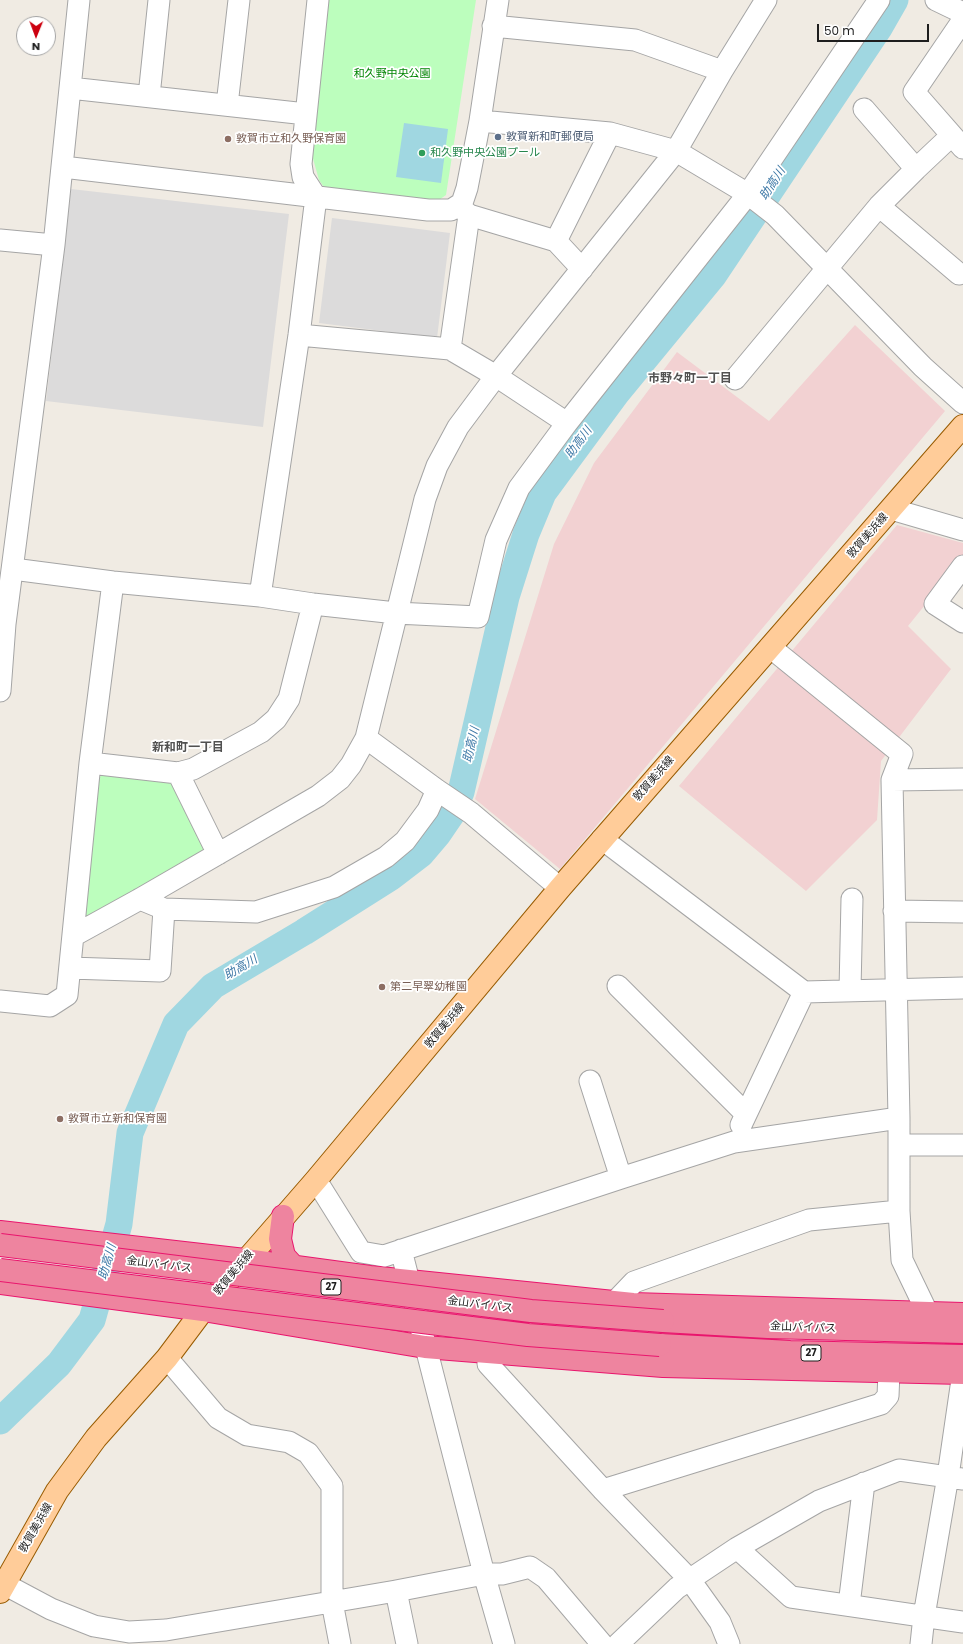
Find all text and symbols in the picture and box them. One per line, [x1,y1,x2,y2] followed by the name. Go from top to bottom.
[16,16,56,56] north arrow
[819,16,931,42] scale bar
[824,22,855,39] text: 50 m
[32,39,40,55] text: N
[354,67,430,81] park label: 和久野中央公園
[506,130,594,144] place label: 敦賀新和町郵便局
[236,132,346,146] place label: 敦賀市立和久野保育園
[493,132,503,142] marker: 敦賀新和町郵便局
[223,134,233,144] marker: 敦賀市立和久野保育園
[430,146,540,160] place label: 和久野中央公園プール
[417,148,427,158] marker: 和久野中央公園プール
[757,165,789,203] water label: 助高川
[648,372,732,386] district label: 市野々町一丁目
[563,424,595,462] water label: 助高川
[845,511,891,561] street label: 敦賀美浜線
[461,726,483,764] water label: 助高川
[152,741,224,755] district label: 新和町一丁目
[631,754,677,804] street label: 敦賀美浜線
[222,953,260,983] water label: 助高川
[390,980,467,994] place label: 第二早翠幼稚園
[377,982,387,992] marker: 第二早翠幼稚園
[422,1001,468,1051] street label: 敦賀美浜線
[68,1112,167,1126] place label: 敦賀市立新和保育園
[55,1114,65,1124] marker: 敦賀市立新和保育園
[96,1243,120,1281] water label: 助高川
[211,1248,257,1298] street label: 敦賀美浜線
[125,1254,193,1276] street label: 金山バイパス
[321,1279,341,1295] road number: 27
[446,1294,514,1316] street label: 金山バイパス
[770,1320,836,1336] street label: 金山バイパス
[801,1345,821,1361] road number: 27
[17,1501,55,1555] street label: 敦賀美浜線

